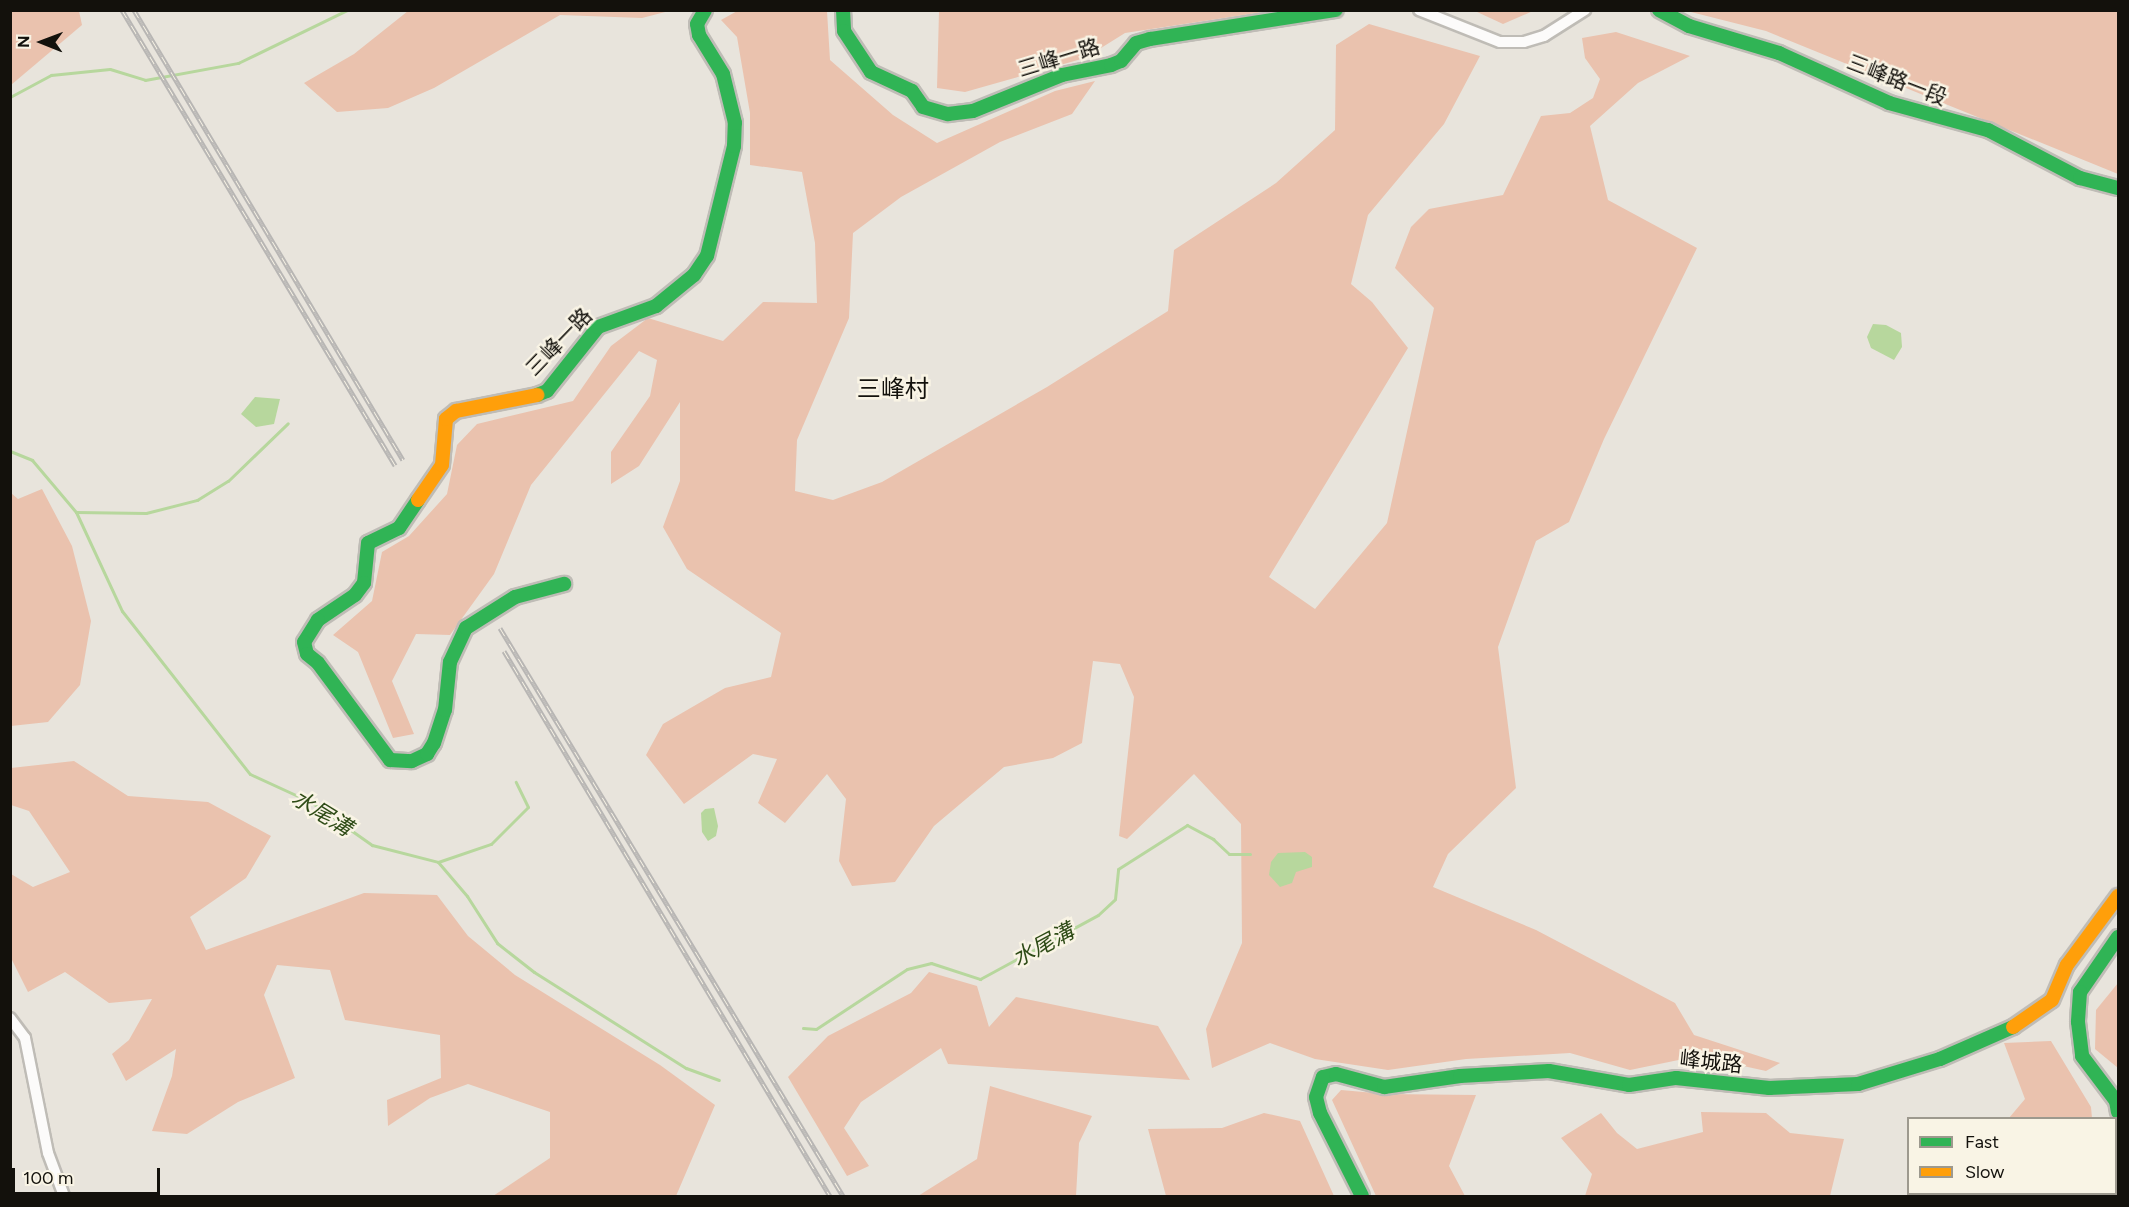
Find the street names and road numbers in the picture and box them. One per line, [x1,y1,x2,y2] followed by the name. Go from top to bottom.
[1015,34,1103,82] street label: 三峰一路
[1843,49,1951,111] street label: 三峰路一段
[521,303,597,381] street label: 三峰一路
[1678,1046,1744,1078] street label: 峰城路

